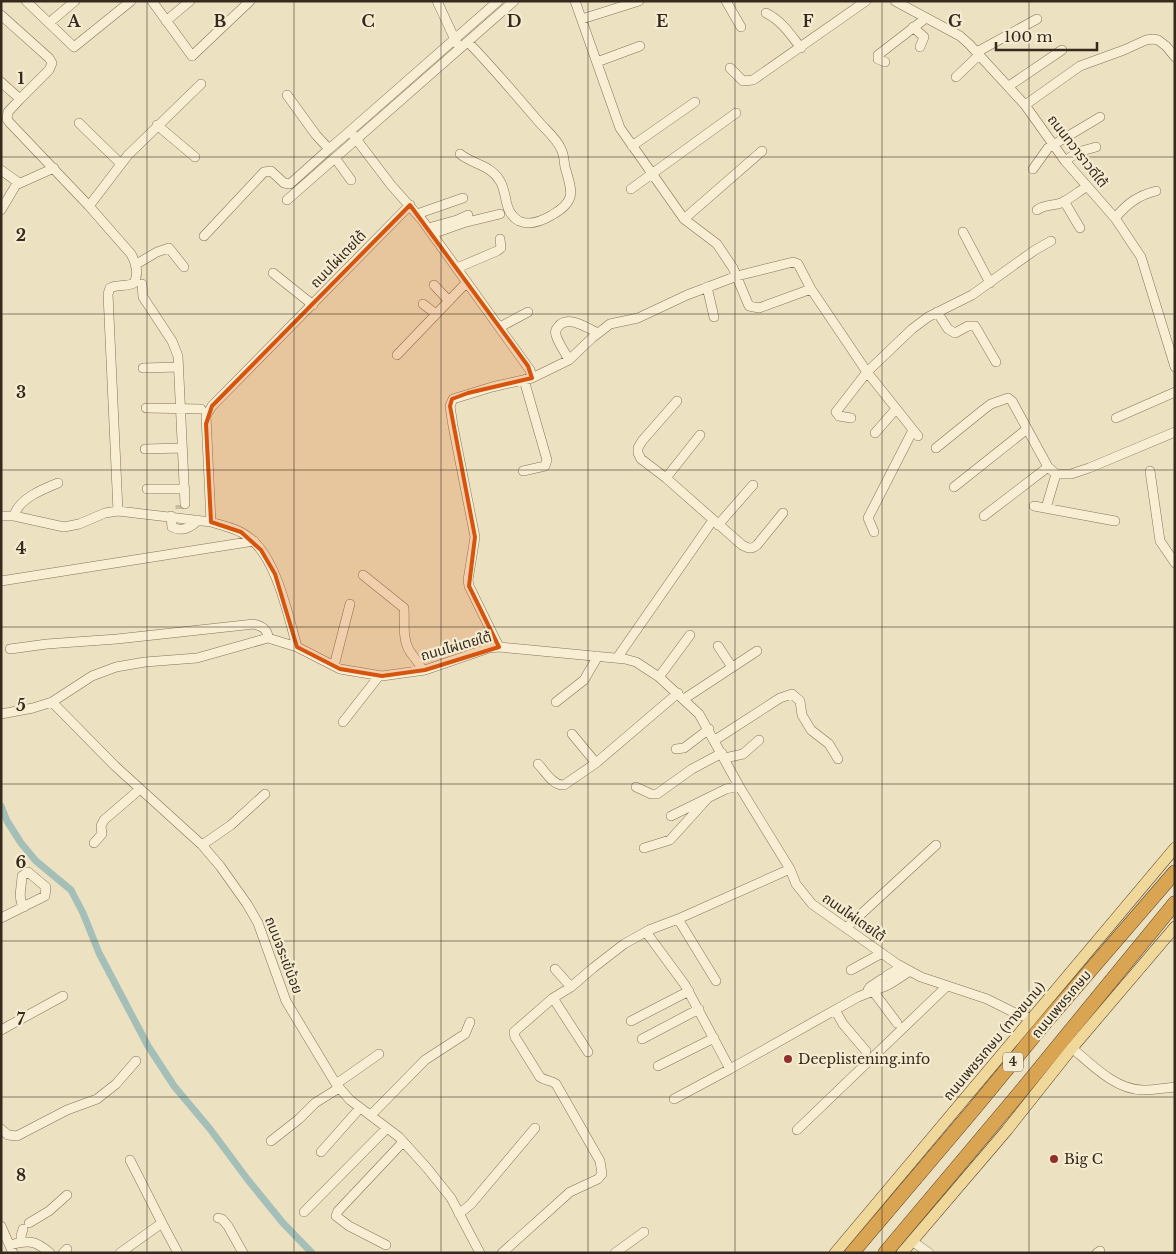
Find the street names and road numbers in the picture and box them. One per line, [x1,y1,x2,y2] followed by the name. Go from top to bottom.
[1044,111,1112,191] street label: ถนนทวาราวดีใต้
[306,227,370,291] street label: ถนนไผ่เตยใต้
[418,627,494,665] street label: ถนนไผ่เตยใต้
[819,889,889,945] street label: ถนนไผ่เตยใต้
[261,914,307,996] street label: ถนนจระเข้น้อย
[1027,966,1095,1042] street label: ถนนเพชรเกษม
[939,978,1049,1104] street label: ถนนเพชรเกษม (ทางขนาน)
[1003,1052,1023,1072] road number: 4

